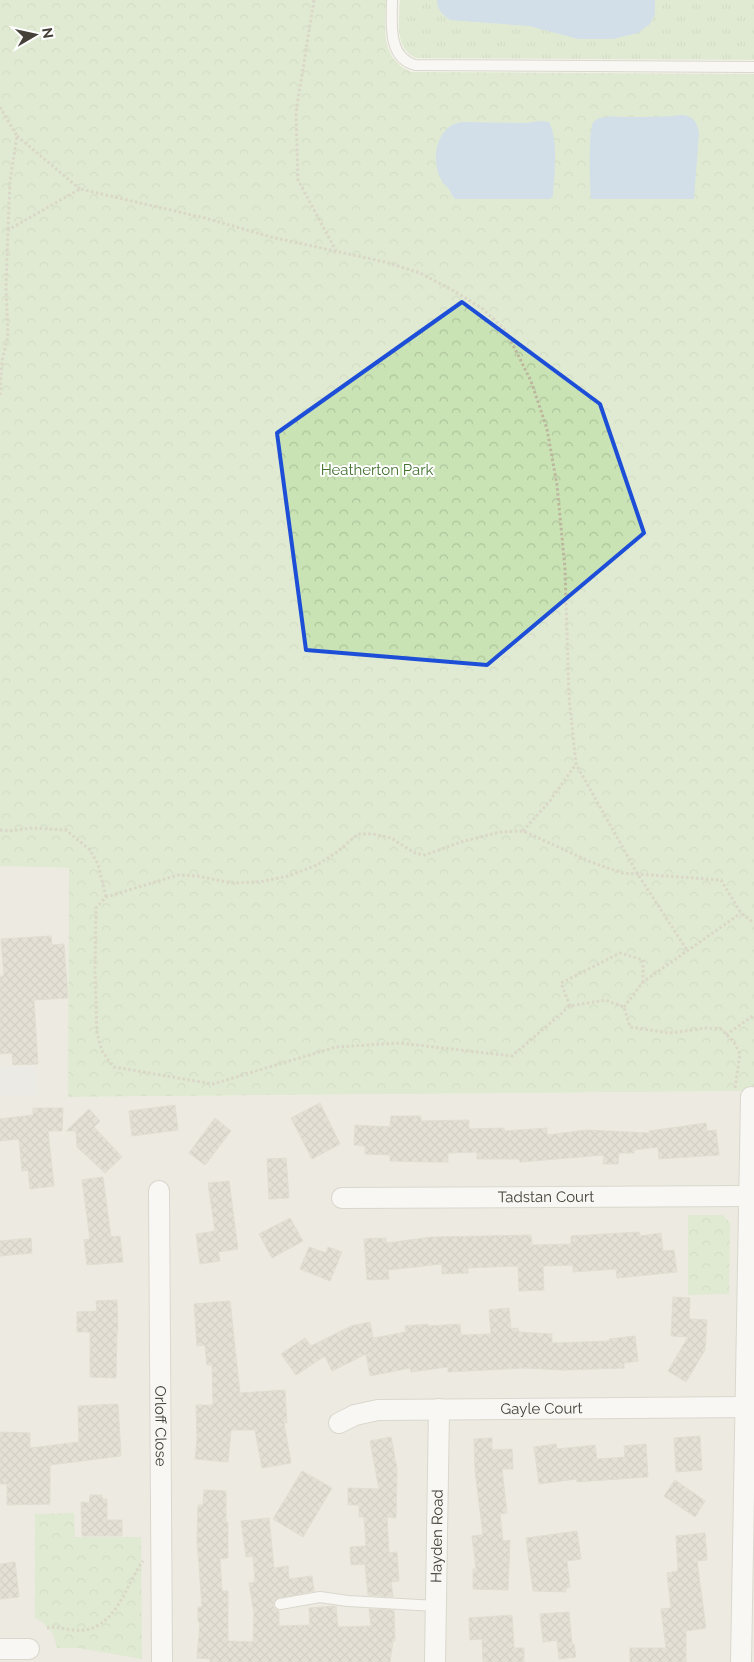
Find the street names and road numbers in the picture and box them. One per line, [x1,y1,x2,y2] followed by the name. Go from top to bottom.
[498,1188,594,1206] street label: Tadstan Court
[151,1385,170,1467] street label: Orloff Close
[500,1399,583,1418] street label: Gayle Court
[427,1489,447,1583] street label: Hayden Road

